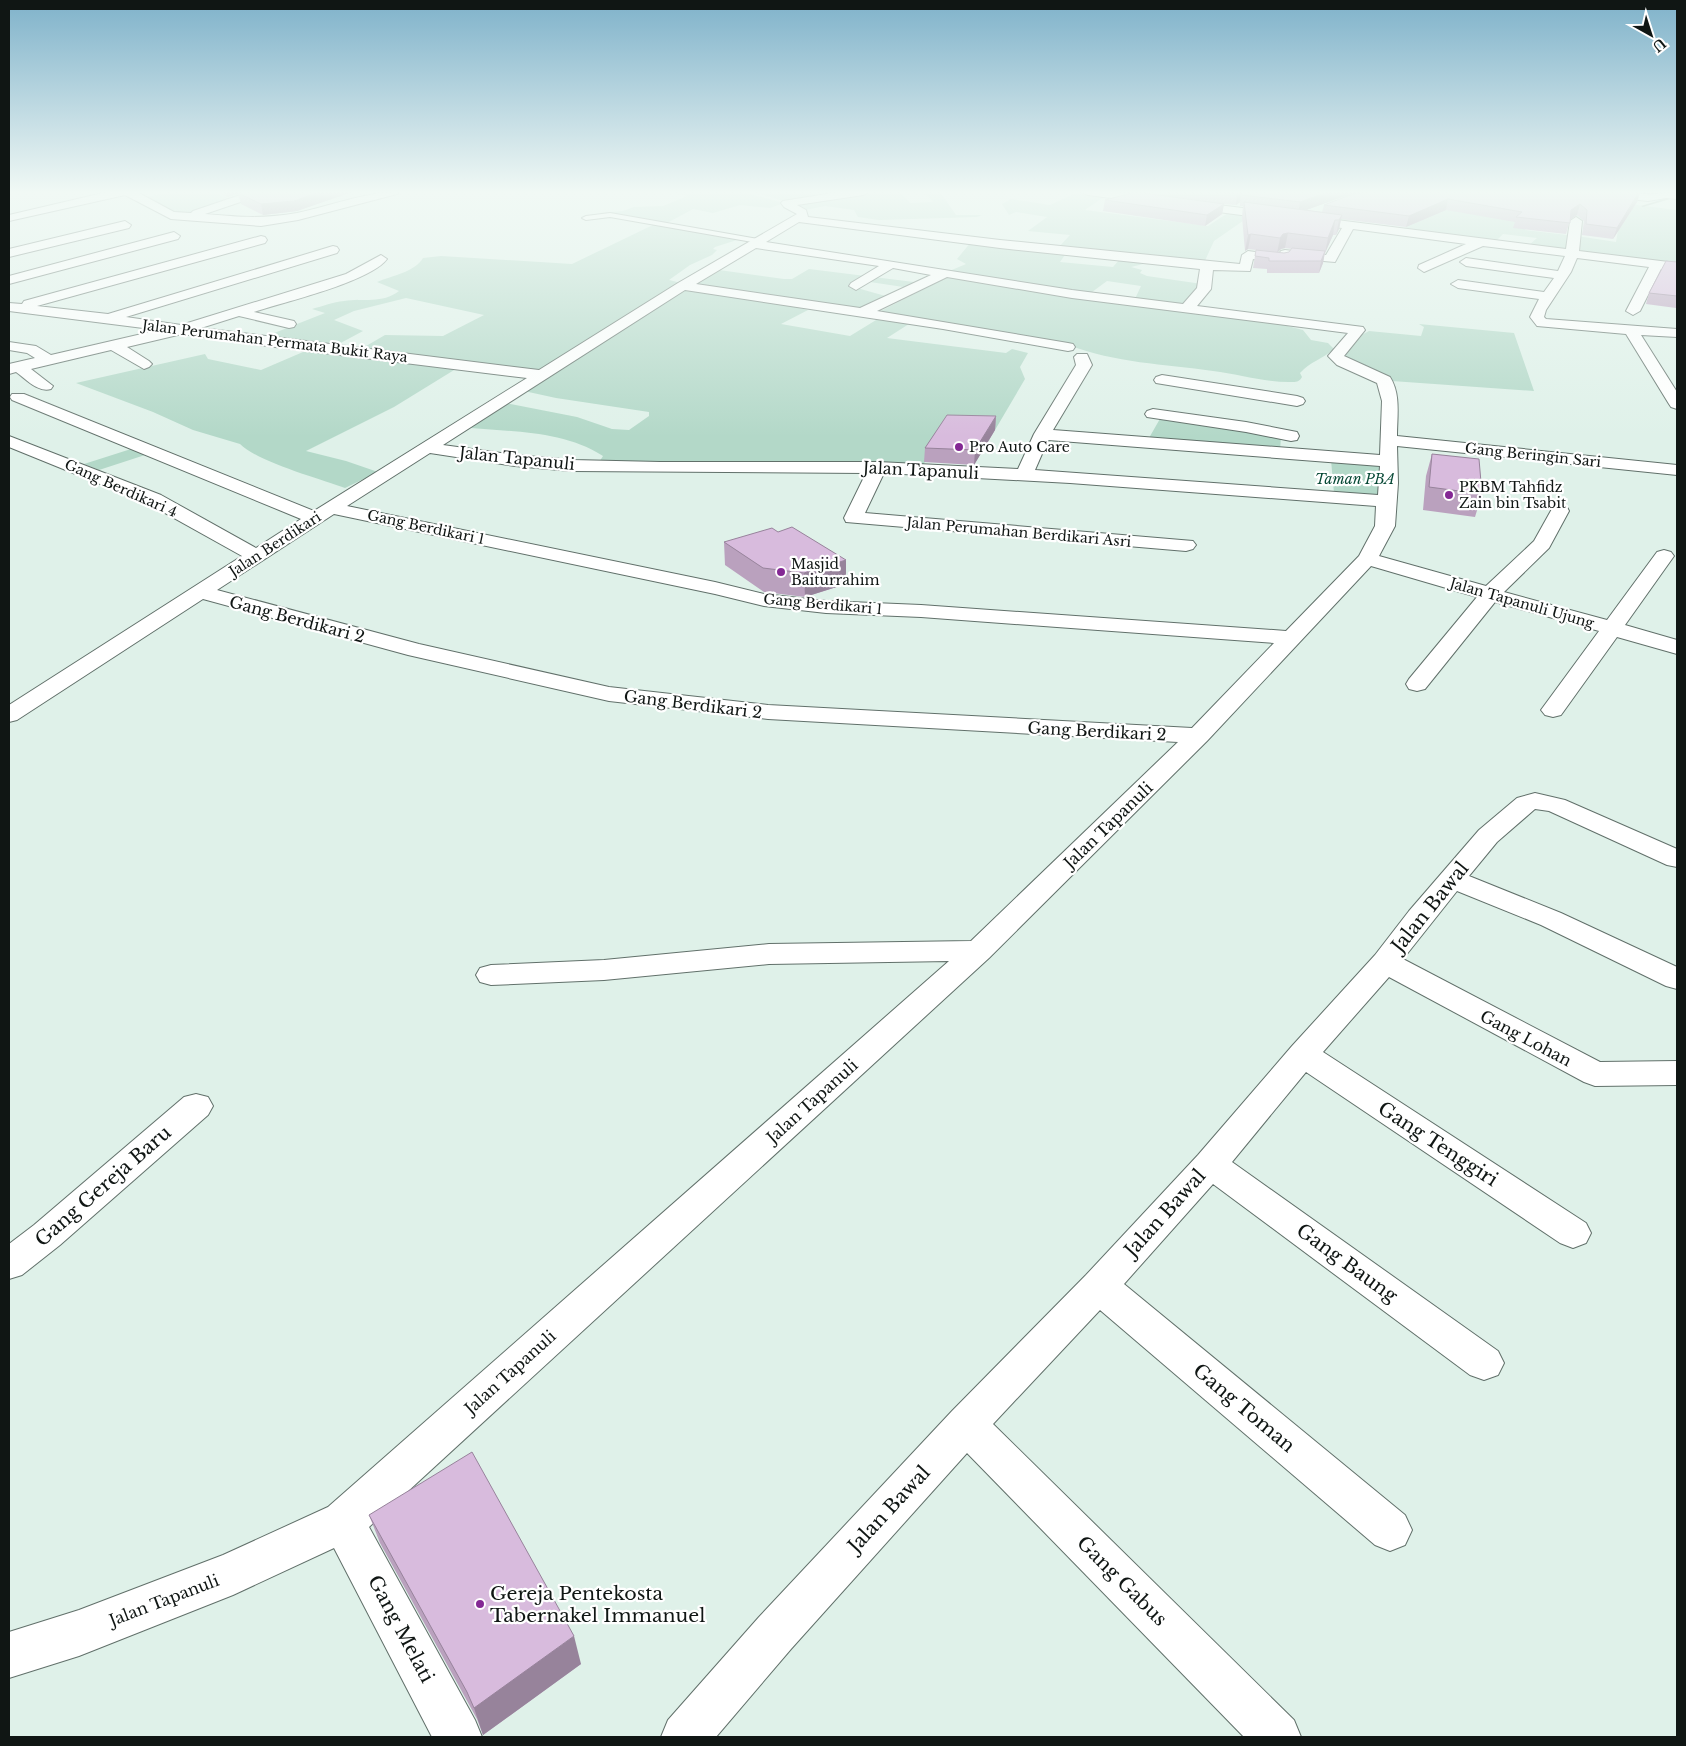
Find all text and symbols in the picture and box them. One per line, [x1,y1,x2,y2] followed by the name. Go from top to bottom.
[1626,10,1676,60] north arrow
[1648,34,1670,56] text: U
[139,316,409,366] street label: Jalan Perumahan Permata Bukit Raya
[969,438,1070,456] place label: Pro Auto Care
[1464,439,1602,471] street label: Gang Beringin Sari
[953,441,965,453] marker: Pro Auto Care
[456,442,576,474] street label: Jalan Tapanuli
[62,455,180,521] street label: Gang Berdikari 4
[861,457,980,483] street label: Jalan Tapanuli
[1315,470,1395,488] park label: Taman PBA
[1459,478,1567,512] place label: PKBM Tahfidz Zain bin Tsabit
[1443,489,1455,501] marker: PKBM Tahfidz Zain bin Tsabit
[366,506,486,548] street label: Gang Berdikari 1
[224,507,325,582] street label: Jalan Berdikari
[904,513,1132,551] street label: Jalan Perumahan Berdikari Asri
[791,555,879,589] place label: Masjid Baiturrahim
[775,566,787,578] marker: Masjid Baiturrahim
[1446,573,1597,632] street label: Jalan Tapanuli Ujung
[763,590,883,618] street label: Gang Berdikari 1
[227,591,367,647] street label: Gang Berdikari 2
[623,686,763,722] street label: Gang Berdikari 2
[1027,717,1167,745] street label: Gang Berdikari 2
[1058,777,1157,874] street label: Jalan Tapanuli
[1385,857,1474,959] street label: Jalan Bawal
[1477,1006,1575,1070] street label: Gang Lohan
[761,1054,862,1149] street label: Jalan Tapanuli
[1374,1097,1503,1192] street label: Gang Tenggiri
[30,1121,176,1251] street label: Gang Gereja Baru
[1118,1164,1210,1264] street label: Jalan Bawal
[1292,1219,1402,1308] street label: Gang Baung
[459,1325,560,1420] street label: Jalan Tapanuli
[1188,1359,1300,1457] street label: Gang Toman
[841,1461,935,1559] street label: Jalan Bawal
[1072,1531,1172,1631] street label: Gang Gabus
[104,1570,222,1631] street label: Jalan Tapanuli
[363,1571,439,1687] street label: Gang Melati
[490,1582,705,1627] place label: Gereja Pentekosta Tabernakel Immanuel
[474,1598,486,1610] marker: Gereja Pentekosta Tabernakel Immanuel

